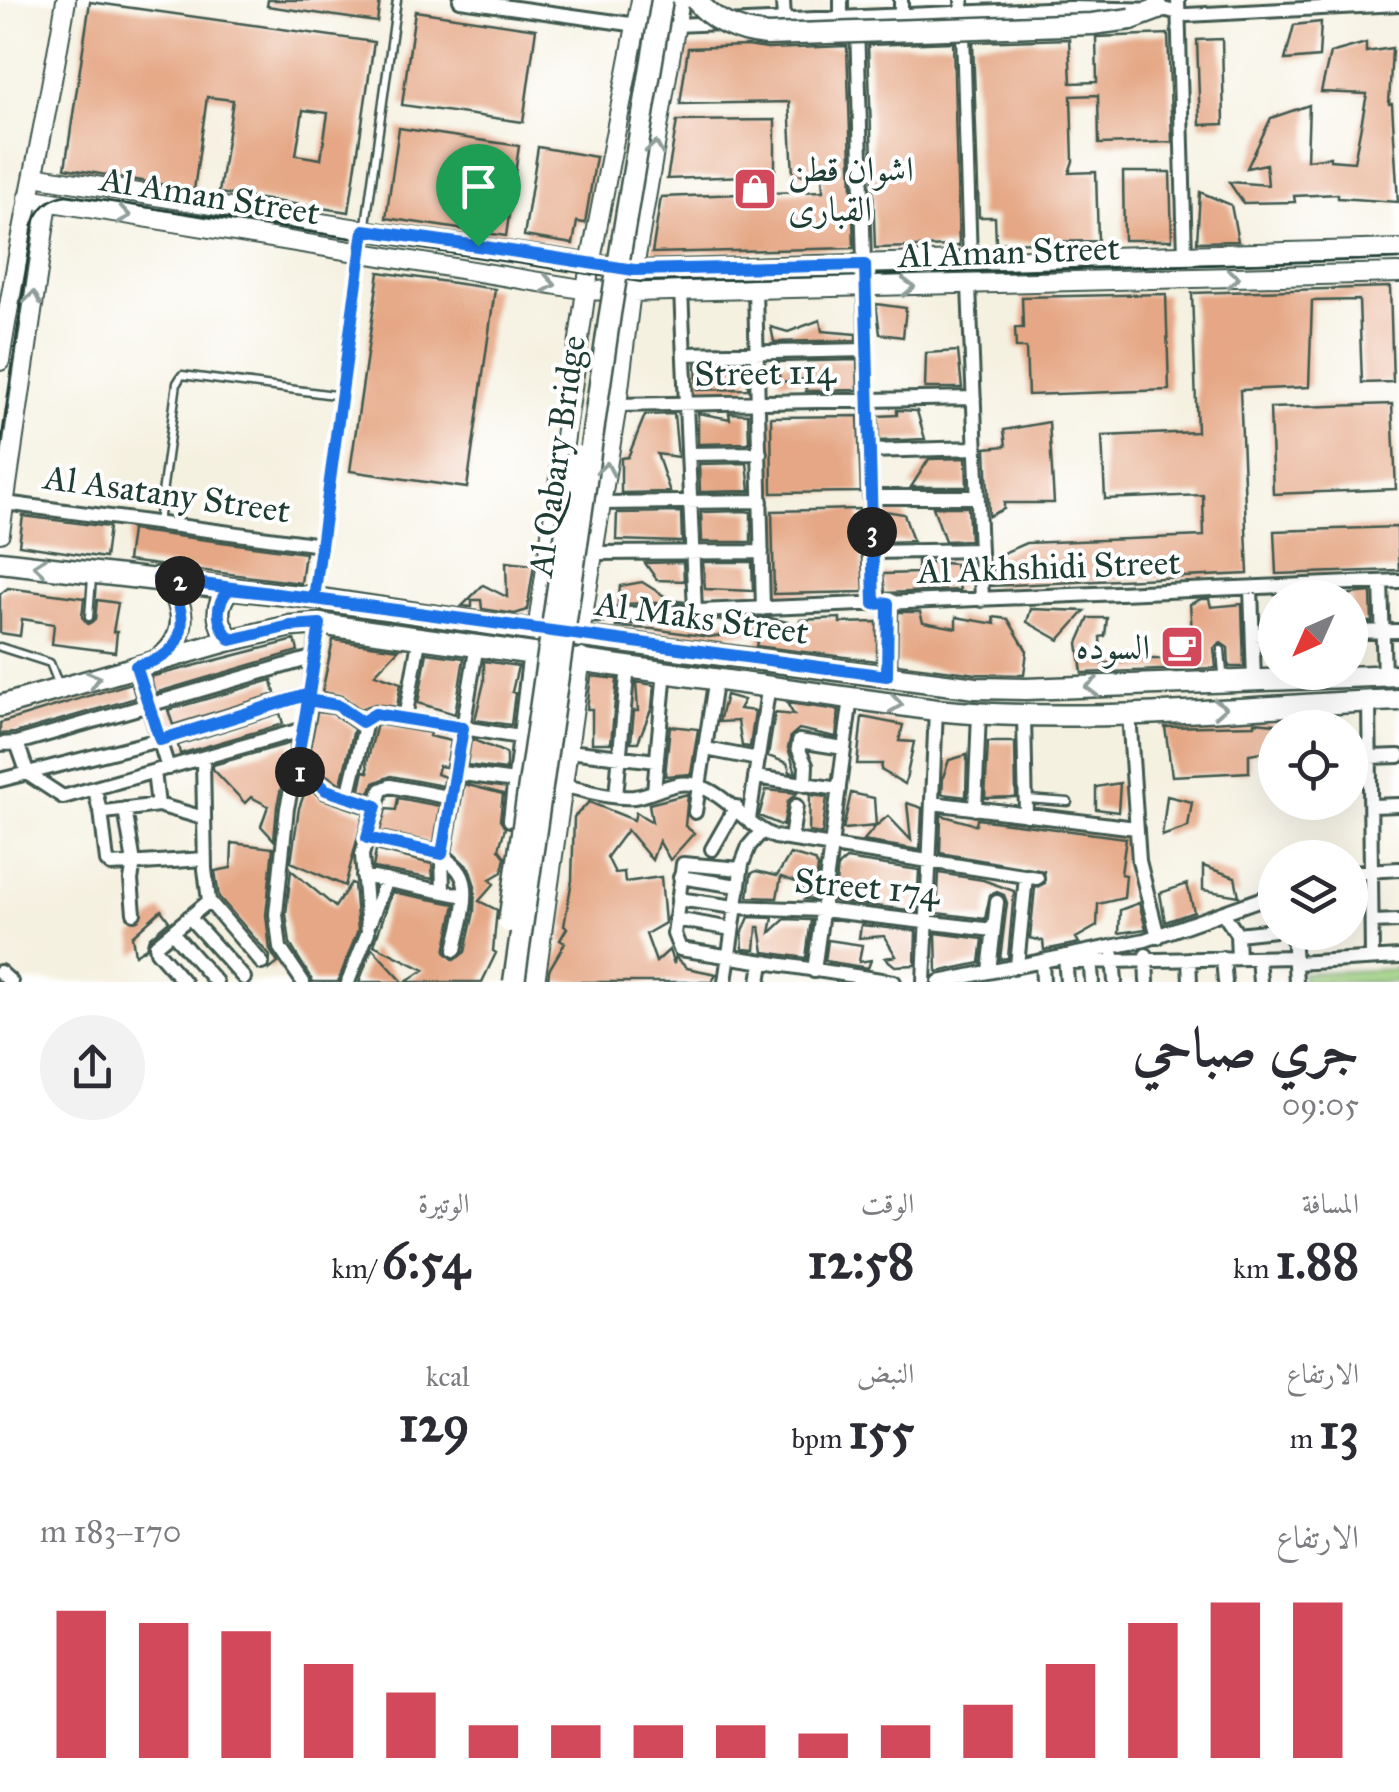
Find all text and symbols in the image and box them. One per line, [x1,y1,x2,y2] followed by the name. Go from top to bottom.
[644,139,665,156] one-way arrow
[436,144,521,247] pin
[788,148,914,231] place label: اشوان قطن القبارى
[95,157,323,235] street label: Al Aman Street
[451,159,506,214] icon: arrive
[732,166,778,212] shop icon: اشوان قطن القبارى
[116,203,132,224] one-way arrow
[895,227,1121,277] street label: Al Aman Street
[1225,267,1241,288] one-way arrow
[540,272,557,293] one-way arrow
[900,276,916,298] one-way arrow
[21,290,42,306] one-way arrow
[519,333,595,581] street label: Al Qabary Bridge
[694,350,838,396] street label: Street 114
[39,455,293,533] street label: Al Asatany Street
[595,461,616,477] one-way arrow
[847,507,897,557] pin: 3
[866,514,878,549] text: 3
[915,541,1181,593] street label: Al Akhshidi Street
[31,556,47,577] one-way arrow
[155,556,205,606] pin: 2
[173,563,187,598] text: 2
[1258,580,1368,690] north arrow
[1258,580,1368,950] map controls
[591,581,811,654] street label: Al Maks Street
[1159,624,1205,670] cafe icon: السوده
[1076,626,1150,669] place label: السوده
[84,670,101,691] one-way arrow
[1083,676,1099,697] one-way arrow
[888,693,904,714] one-way arrow
[1212,698,1228,719] one-way arrow
[1258,710,1368,820] button: locate
[275,747,325,797] pin: 1
[294,754,306,789] text: 1
[1258,840,1368,950] button: layers
[793,859,943,915] street label: Street 174
[1132,1014,1359,1081] text: جري صباحي
[40,1015,145,1120] button: share
[1282,1085,1359,1124] text: 09:05
[418,1186,470,1221] text: الوتيرة
[861,1186,914,1221] text: الوقت
[1302,1186,1359,1221] text: المسافة
[382,1231,470,1292] text: 6:54
[808,1231,914,1292] text: 12:58
[1276,1231,1359,1292] text: 1.88
[332,1251,382,1286] text: /km
[1233,1251,1276,1286] text: km
[857,1356,914,1391] text: النبض
[1286,1356,1359,1391] text: الارتفاع
[426,1359,470,1394] text: kcal
[398,1394,470,1455] text: 129
[848,1401,914,1462] text: 155
[1319,1401,1359,1462] text: 13
[791,1421,848,1456] text: bpm
[1290,1421,1319,1456] text: m
[40,1512,181,1551] text: 170–183 m
[1276,1518,1359,1557] text: الارتفاع

